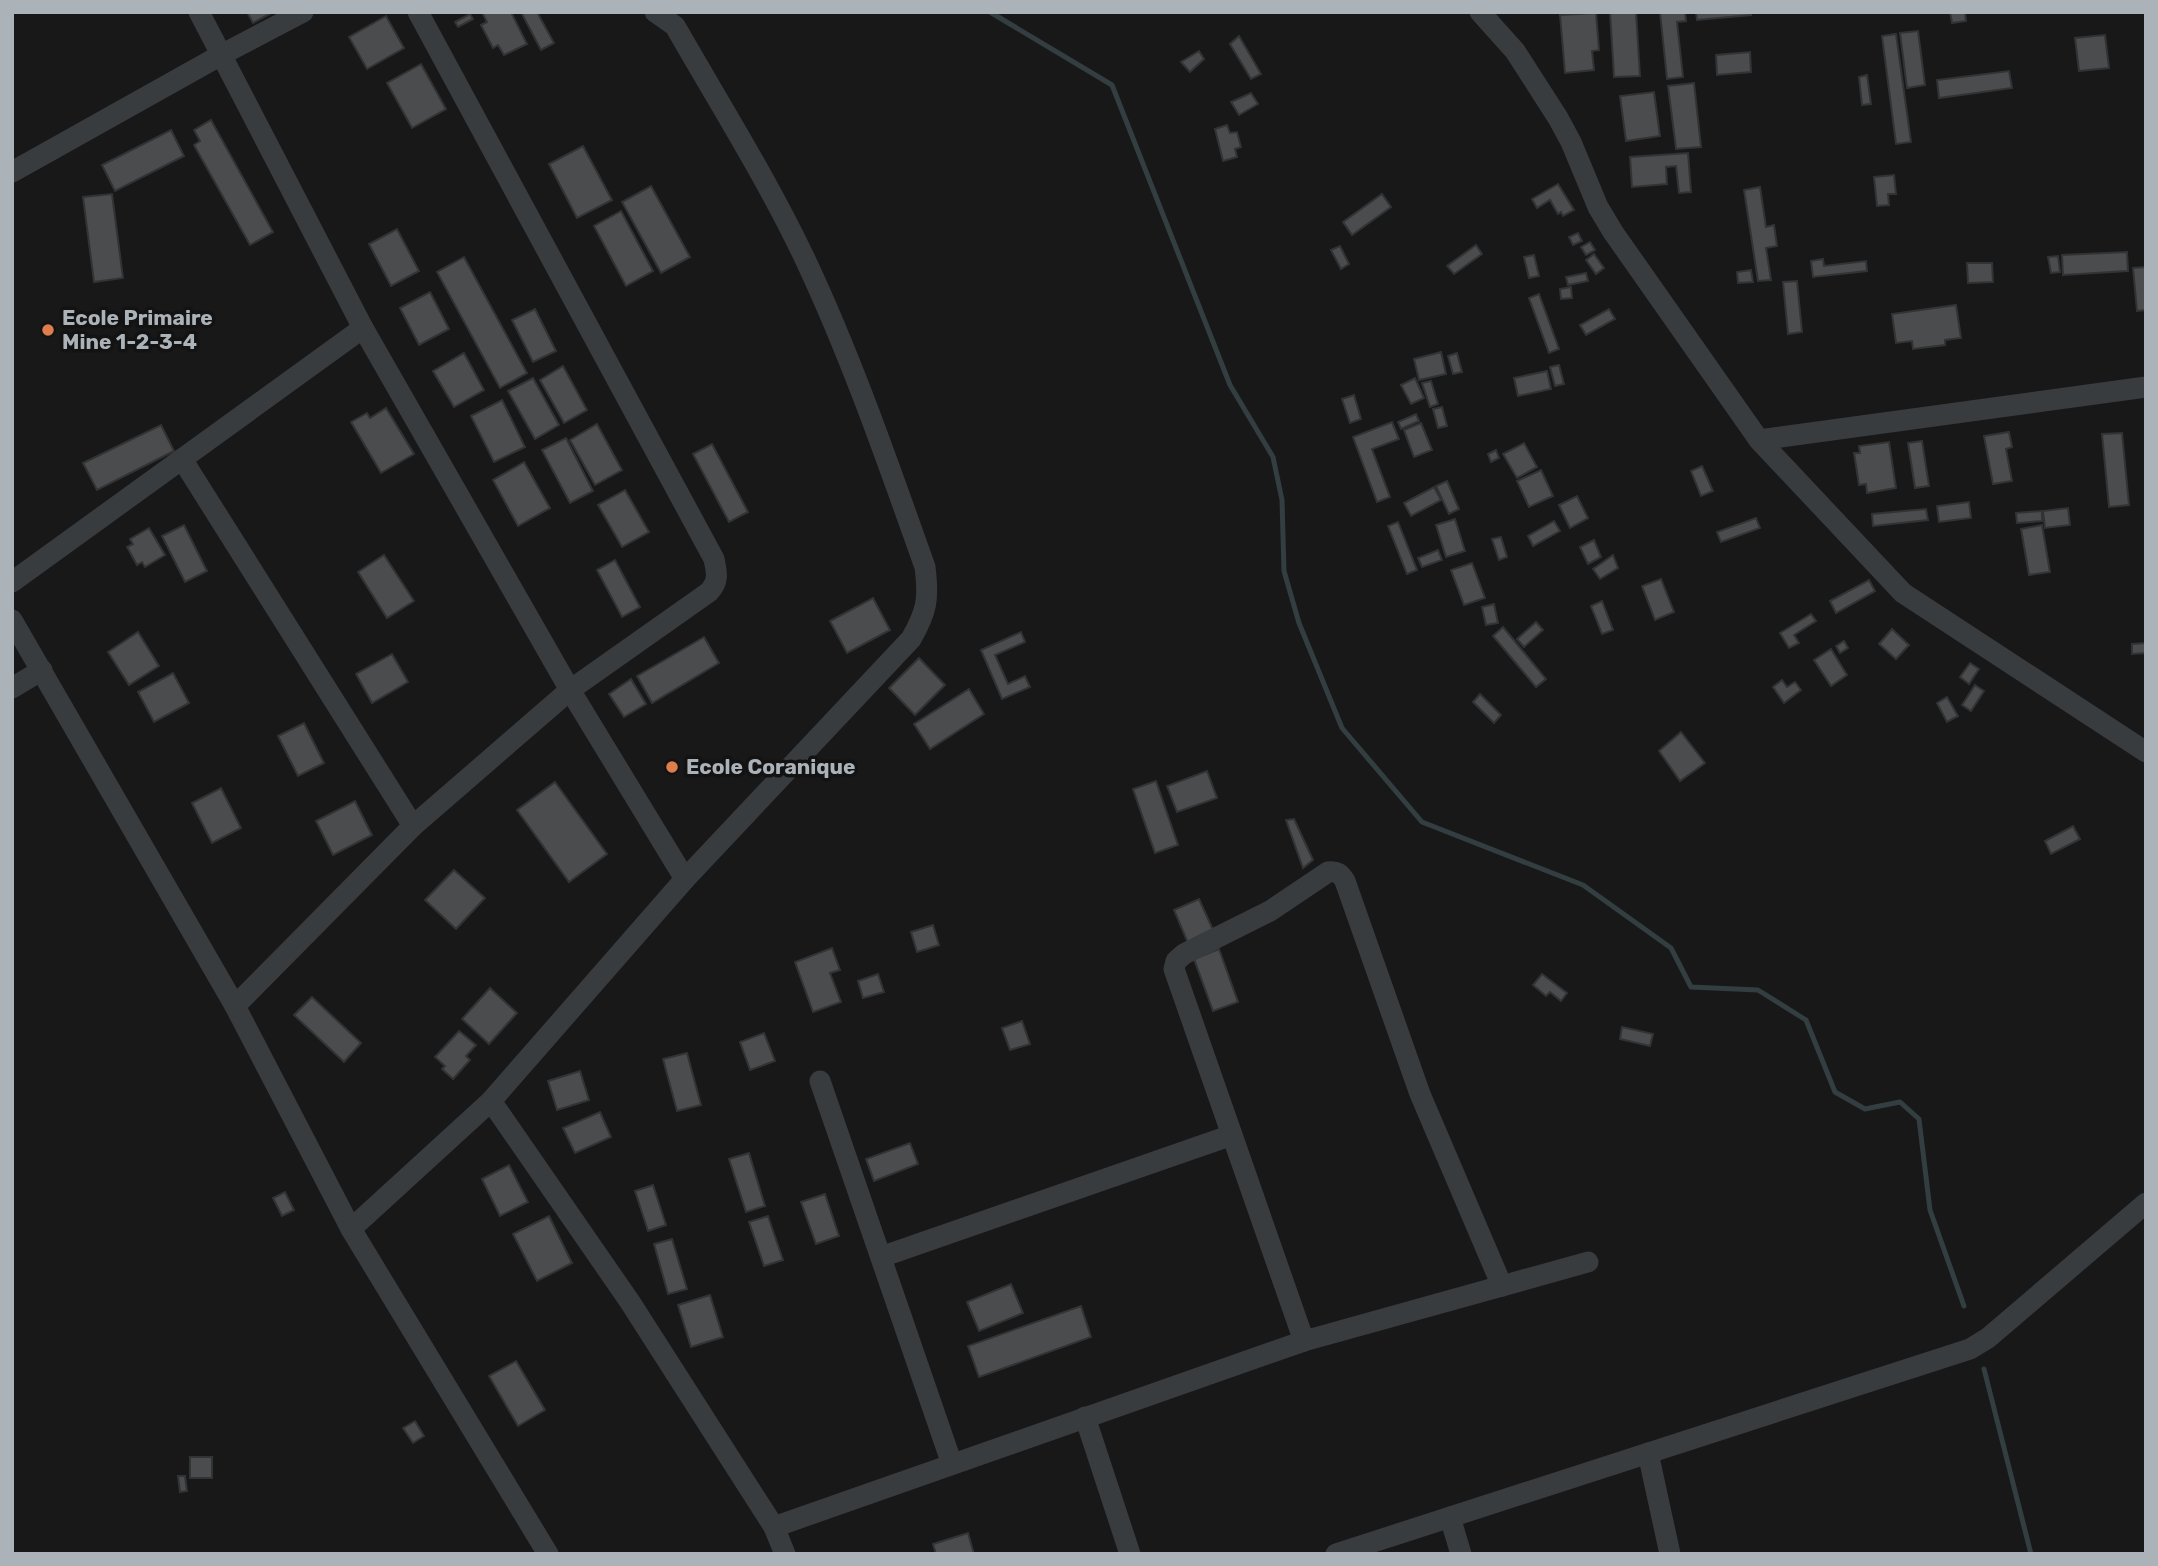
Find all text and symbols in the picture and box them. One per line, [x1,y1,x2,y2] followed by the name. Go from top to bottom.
[62,305,213,354] place label: Ecole Primaire Mine 1-2-3-4
[40,322,56,338] marker: Ecole Primaire Mine 1-2-3-4
[686,754,856,779] place label: Ecole Coranique
[664,759,680,775] marker: Ecole Coranique

